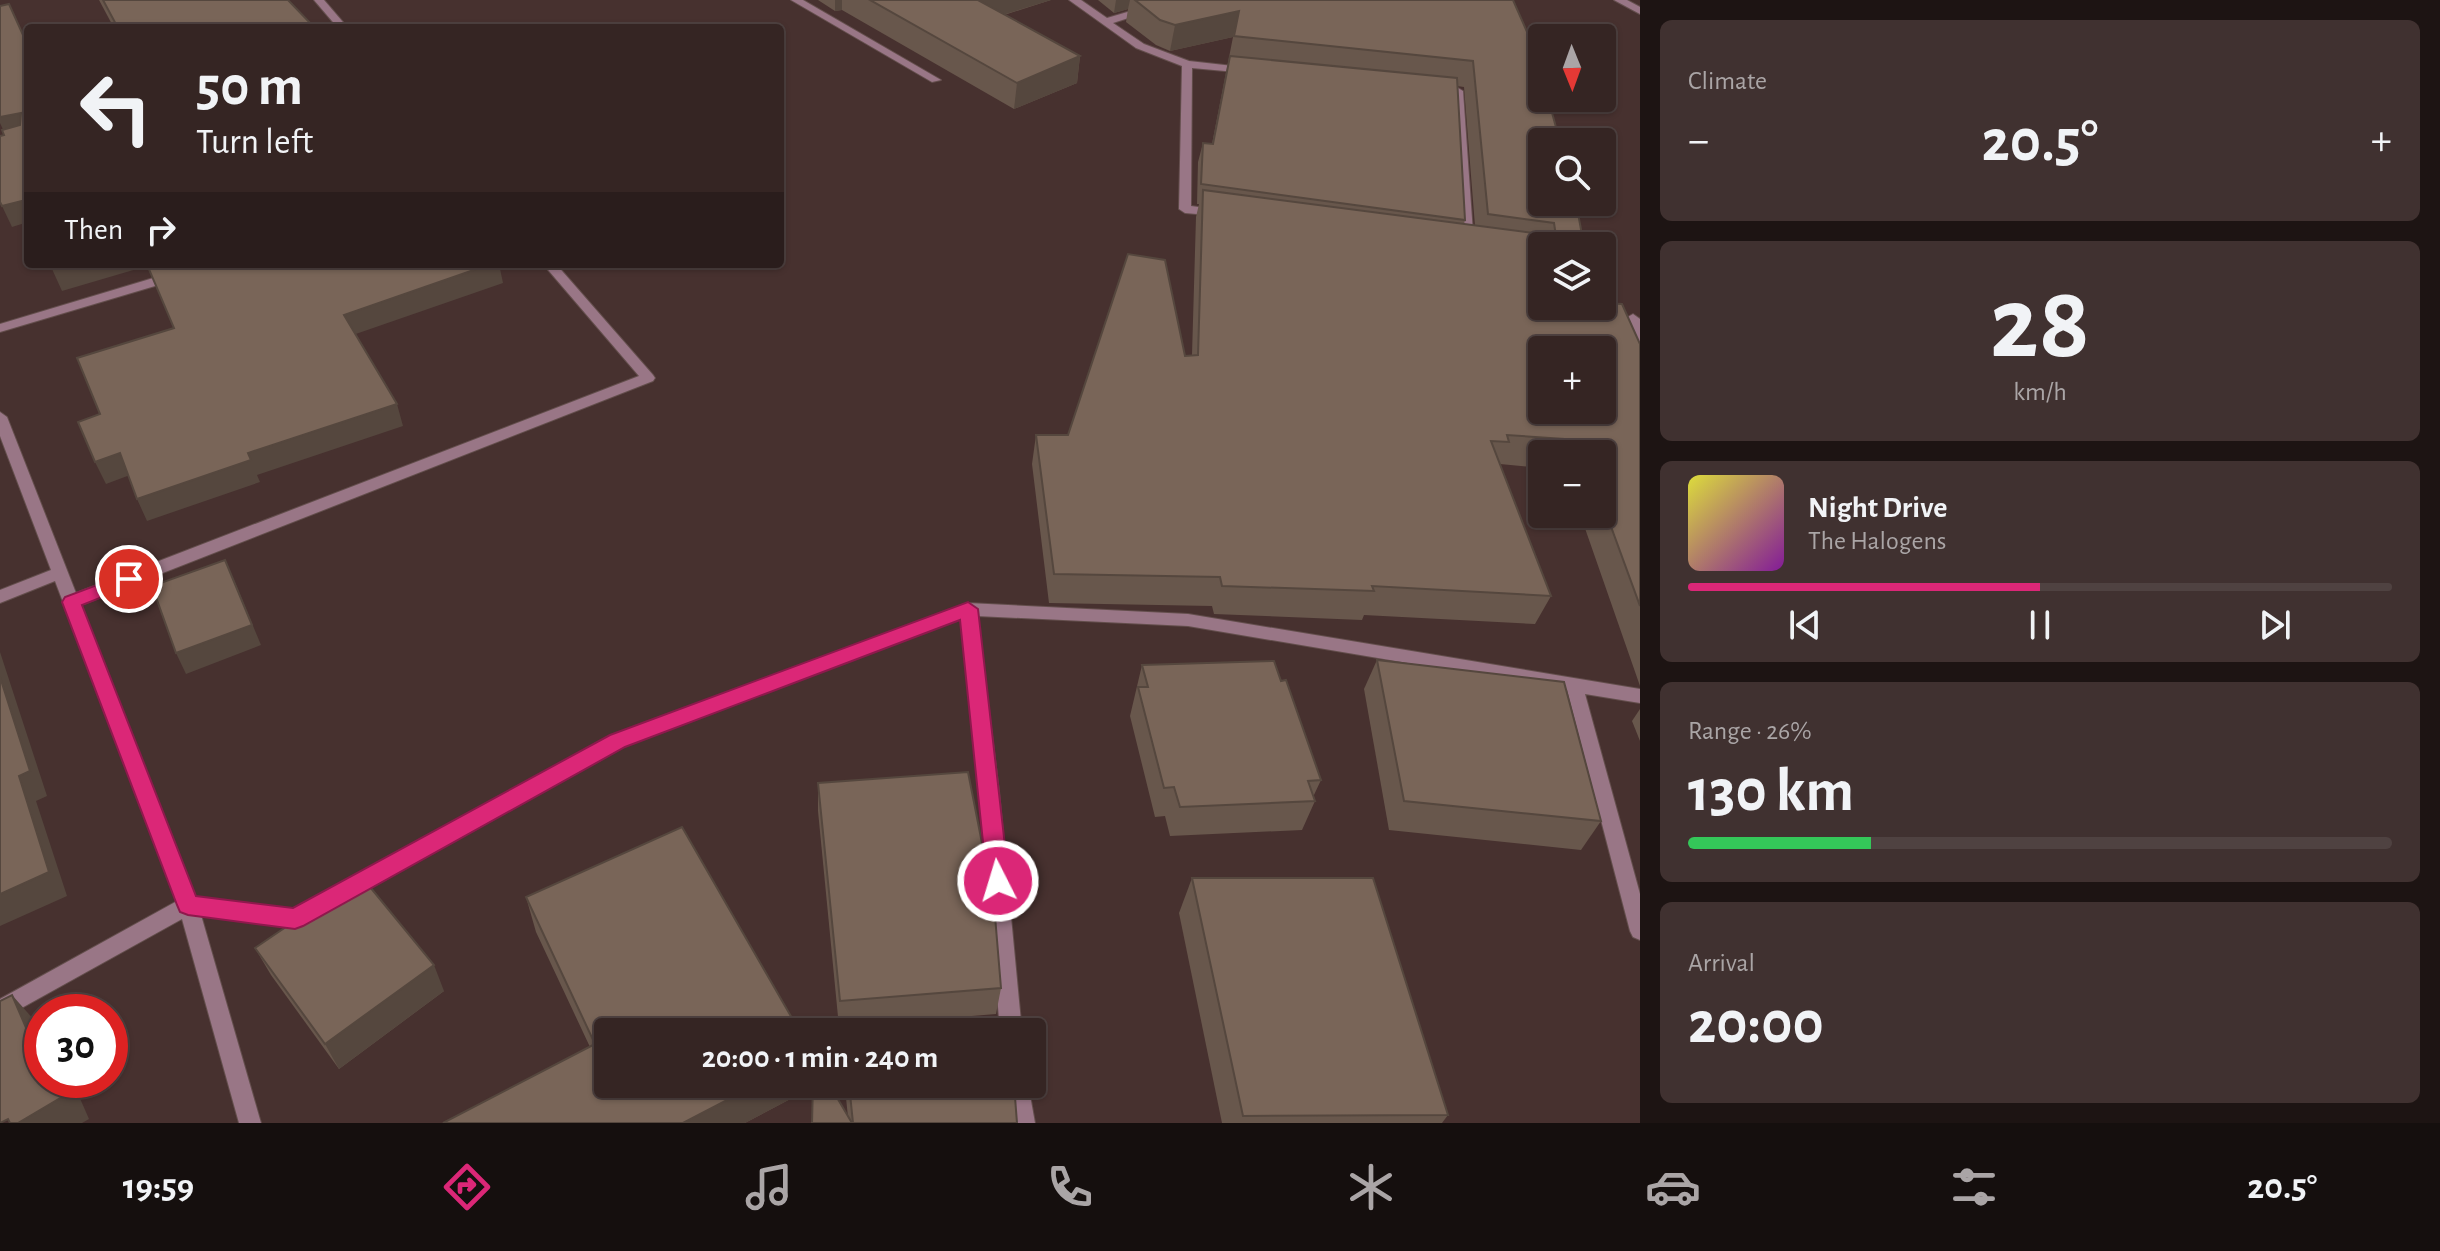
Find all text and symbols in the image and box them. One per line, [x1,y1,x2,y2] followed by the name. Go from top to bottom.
[1528,24,1616,112] north arrow
[1528,24,1616,528] map controls
[64,56,168,160] icon: left
[196,59,303,115] text: 50 m
[1688,68,1767,94] text: Climate
[1982,112,2098,172] text: 20.5°
[1688,119,1709,163] text: −
[2371,119,2392,163] text: +
[196,124,313,160] text: Turn left
[1528,128,1616,216] button: search
[139,208,183,252] icon: right
[64,215,123,245] text: Then
[1528,232,1616,320] button: layers
[1990,273,2090,377] text: 28
[1528,336,1616,424] button: +
[2013,379,2067,405] text: km/h
[1528,440,1616,528] button: −
[1808,493,1947,523] text: Night Drive
[1808,528,1946,554] text: The Halogens
[95,545,163,613] pin
[107,557,151,601] icon: arrive
[1783,603,1827,647] icon: previous
[2018,603,2062,647] icon: pause
[2253,603,2297,647] icon: next
[1688,718,1812,744] text: Range · 26%
[1688,762,1854,822] text: 130 km
[956,839,1040,923] position arrow
[1688,950,1755,976] text: Arrival
[24,994,128,1098] speed limit sign: 30
[1688,994,1824,1054] text: 20:00
[702,1043,938,1073] text: 20:00 · 1 min · 240 m
[439,1159,495,1215] icon: directions
[741,1159,797,1215] icon: music
[1042,1159,1098,1215] icon: phone
[1343,1159,1399,1215] icon: climate
[1645,1159,1701,1215] icon: car
[1946,1159,2002,1215] icon: filters
[123,1169,194,1205] text: 19:59
[2247,1169,2317,1205] text: 20.5°

